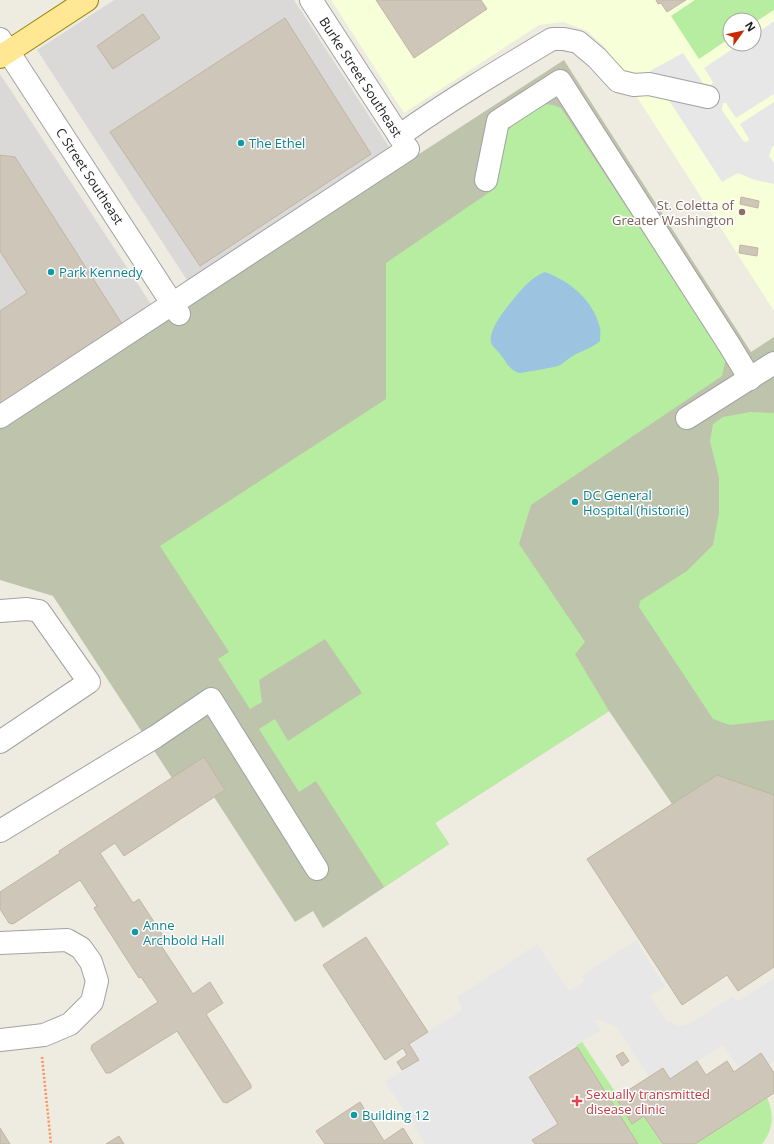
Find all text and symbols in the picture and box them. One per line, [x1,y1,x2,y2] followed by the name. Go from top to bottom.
[722,12,762,52] north arrow
[315,13,407,141] street label: Burke Street Southeast
[742,18,760,34] text: N
[52,124,128,228] street label: C Street Southeast
[249,134,305,152] place label: The Ethel
[236,138,246,148] marker: The Ethel
[612,196,735,229] place label: St. Coletta of Greater Washington
[737,207,747,217] marker: St. Coletta of Greater Washington
[59,263,143,281] place label: Park Kennedy
[46,267,56,277] marker: Park Kennedy
[583,486,689,519] place label: DC General Hospital (historic)
[570,497,580,507] marker: DC General Hospital (historic)
[143,916,225,949] place label: Anne Archbold Hall
[130,927,140,937] marker: Anne Archbold Hall
[586,1085,710,1118] place label: Sexually transmitted disease clinic
[571,1095,583,1107] marker: Sexually transmitted disease clinic
[362,1106,429,1124] place label: Building 12
[349,1110,359,1120] marker: Building 12

